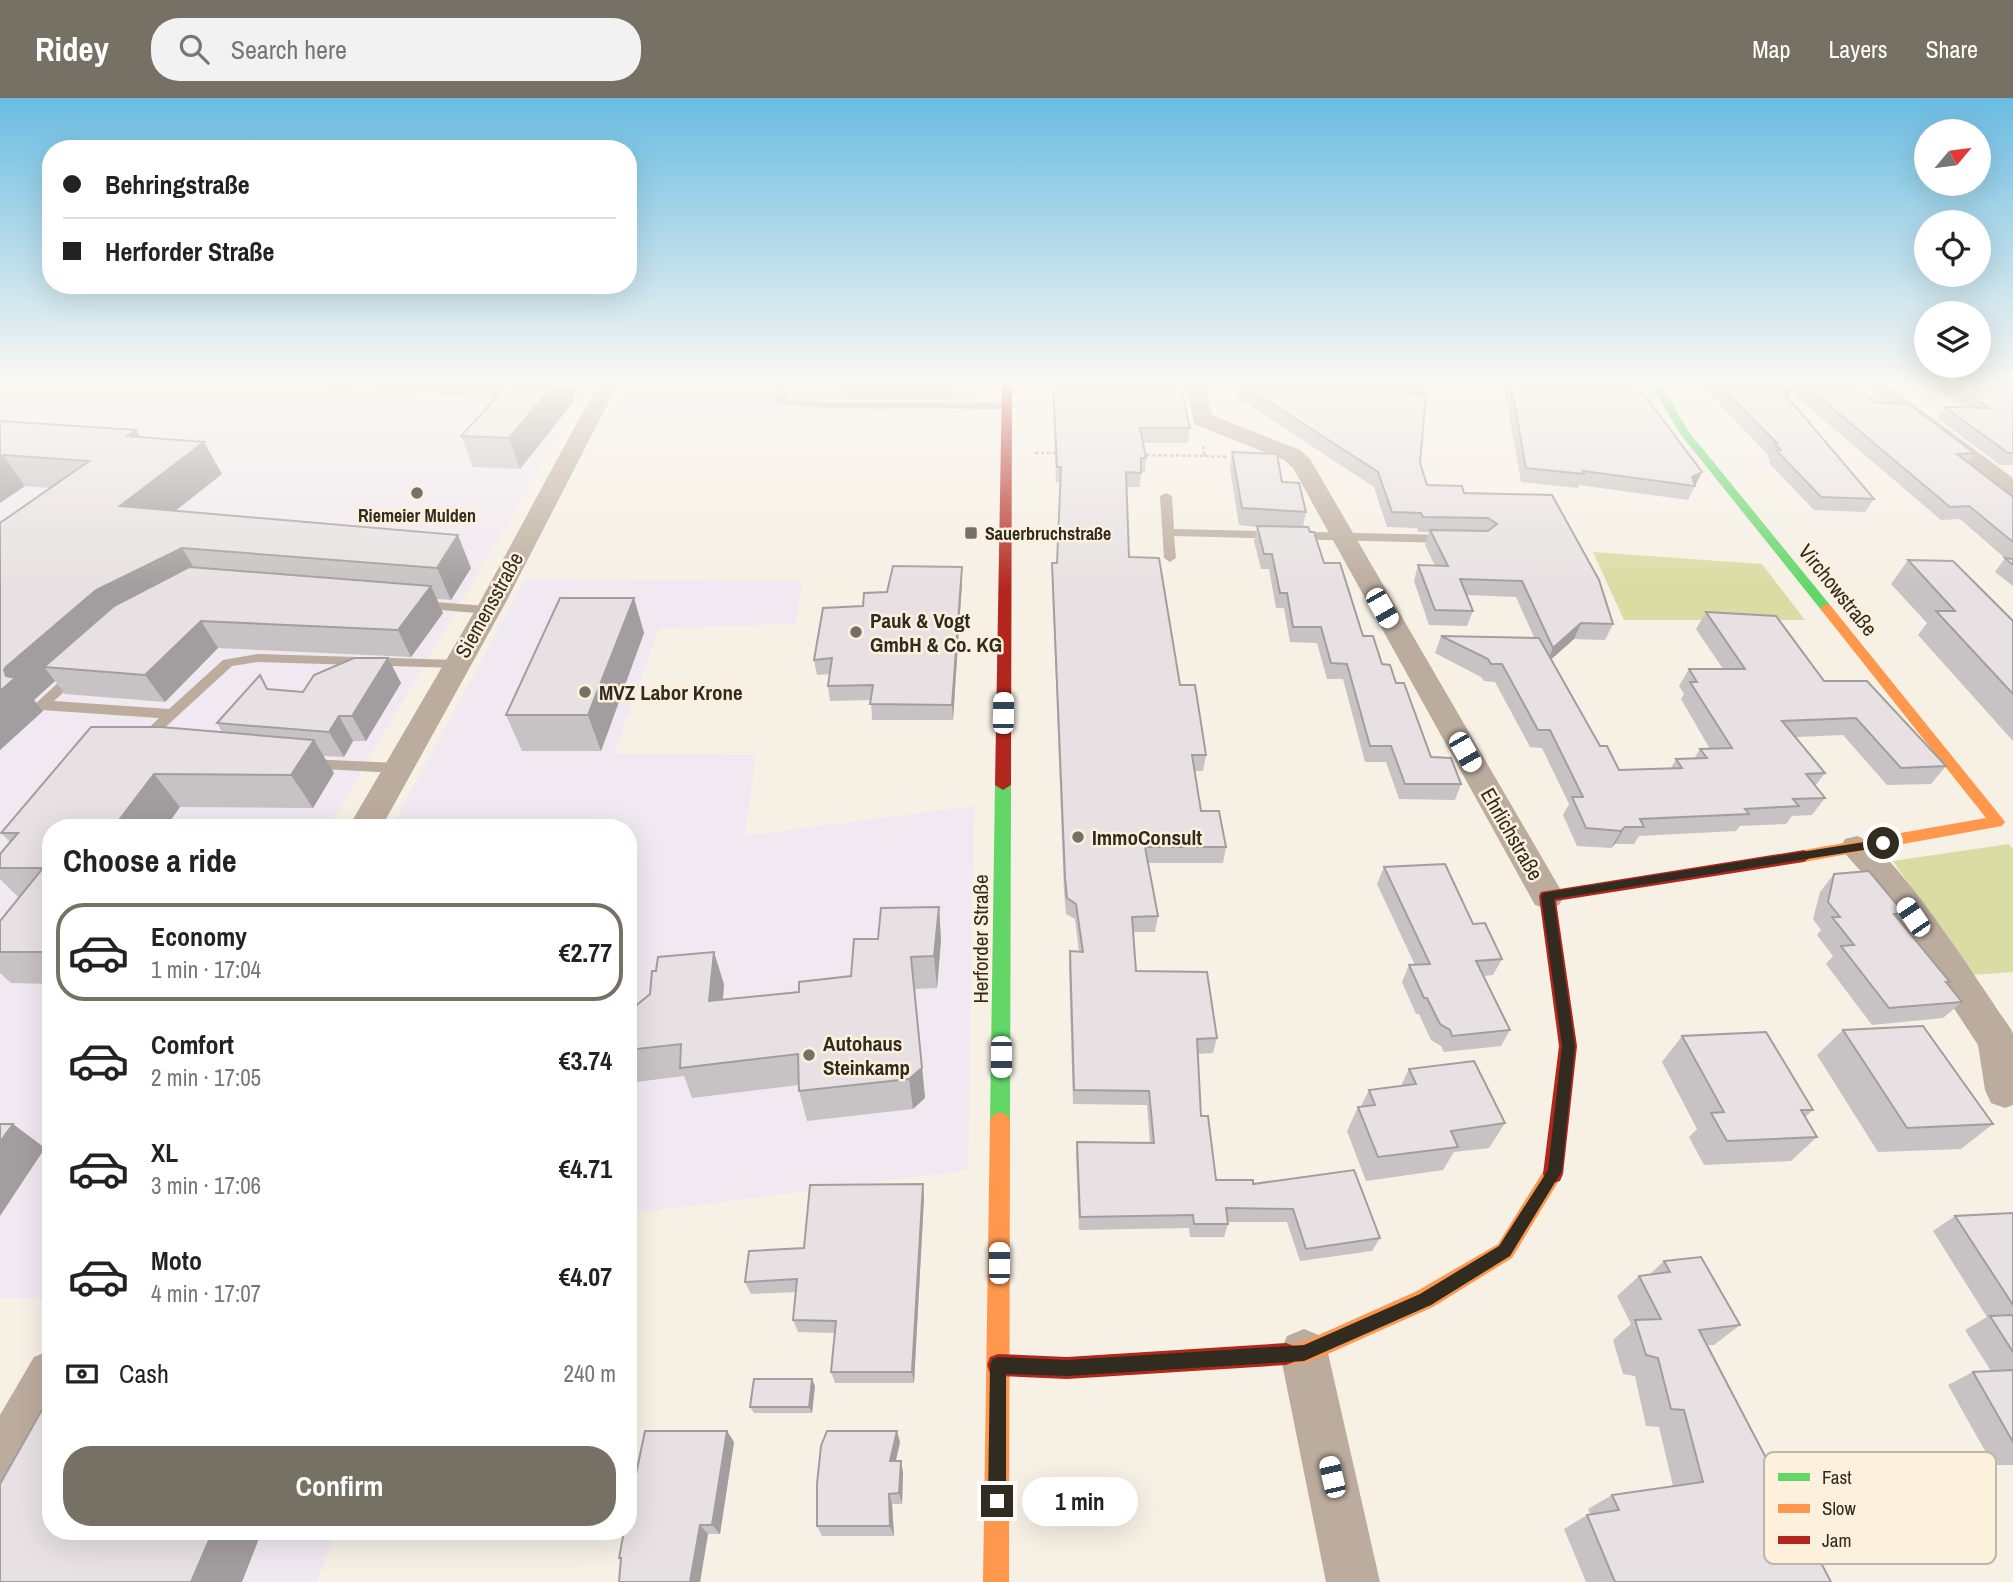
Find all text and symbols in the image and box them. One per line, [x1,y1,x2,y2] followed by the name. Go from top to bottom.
[151,18,641,81] search box
[35,27,109,71] text: Ridey
[175,30,213,68] icon: search
[231,32,347,67] text: Search here
[1752,33,1790,65] text: Map
[1828,33,1887,65] text: Layers
[1925,33,1978,65] text: Share
[1914,119,1992,196] north arrow
[1914,119,1991,378] map controls
[105,167,250,202] text: Behringstraße
[1914,210,1991,287] button: locate
[105,234,274,269] text: Herforder Straße
[1914,301,1991,378] button: layers
[409,485,425,501] marker: Riemeier Mulden
[358,503,476,528] place label: Riemeier Mulden
[985,521,1111,546] place label: Sauerbruchstraße
[963,525,979,541] marker: Sauerbruchstraße
[1792,538,1884,642] street label: Virchowstraße
[448,547,530,663] street label: Siemensstraße
[1363,585,1402,631] car
[870,606,1002,659] place label: Pauk & Vogt GmbH & Co. KG
[848,624,864,640] marker: Pauk & Vogt GmbH & Co. KG
[599,678,743,707] place label: MVZ Labor Krone
[577,684,593,700] marker: MVZ Labor Krone
[993,692,1014,734] car
[1446,729,1485,775] car
[1474,782,1550,886] street label: Ehrlichstraße
[1092,823,1202,852] place label: ImmoConsult
[1867,827,1899,859] route start
[1070,829,1086,845] marker: ImmoConsult
[63,839,237,882] text: Choose a ride
[966,874,995,1004] street label: Herforder Straße
[1893,894,1934,940] car
[151,919,247,954] text: Economy
[67,921,130,984] icon: car
[559,935,612,970] text: €2.77
[151,954,261,985] text: 1 min · 17:04
[151,1027,234,1062] text: Comfort
[67,1029,130,1092] icon: car
[823,1029,910,1082] place label: Autohaus Steinkamp
[991,1036,1012,1078] car
[559,1043,612,1078] text: €3.74
[801,1047,817,1063] marker: Autohaus Steinkamp
[151,1062,261,1093] text: 2 min · 17:05
[151,1135,178,1170] text: XL
[67,1137,130,1200] icon: car
[559,1151,612,1186] text: €4.71
[151,1170,261,1201] text: 3 min · 17:06
[989,1242,1010,1284] car
[151,1243,202,1278] text: Moto
[67,1245,130,1308] icon: car
[559,1259,612,1294] text: €4.07
[151,1278,261,1309] text: 4 min · 17:07
[63,1355,101,1393] icon: cash
[119,1356,169,1391] text: Cash
[564,1358,616,1389] text: 240 m
[63,1446,616,1526] button: Confirm
[1764,1452,1996,1564] legend
[1318,1454,1347,1500] car
[1822,1464,1852,1490] text: Fast
[1021,1476,1137,1526] callout: 1 min
[981,1485,1013,1517] route end
[1055,1486,1105,1517] text: 1 min
[1822,1495,1857,1521] text: Slow
[1822,1527,1851,1553] text: Jam

